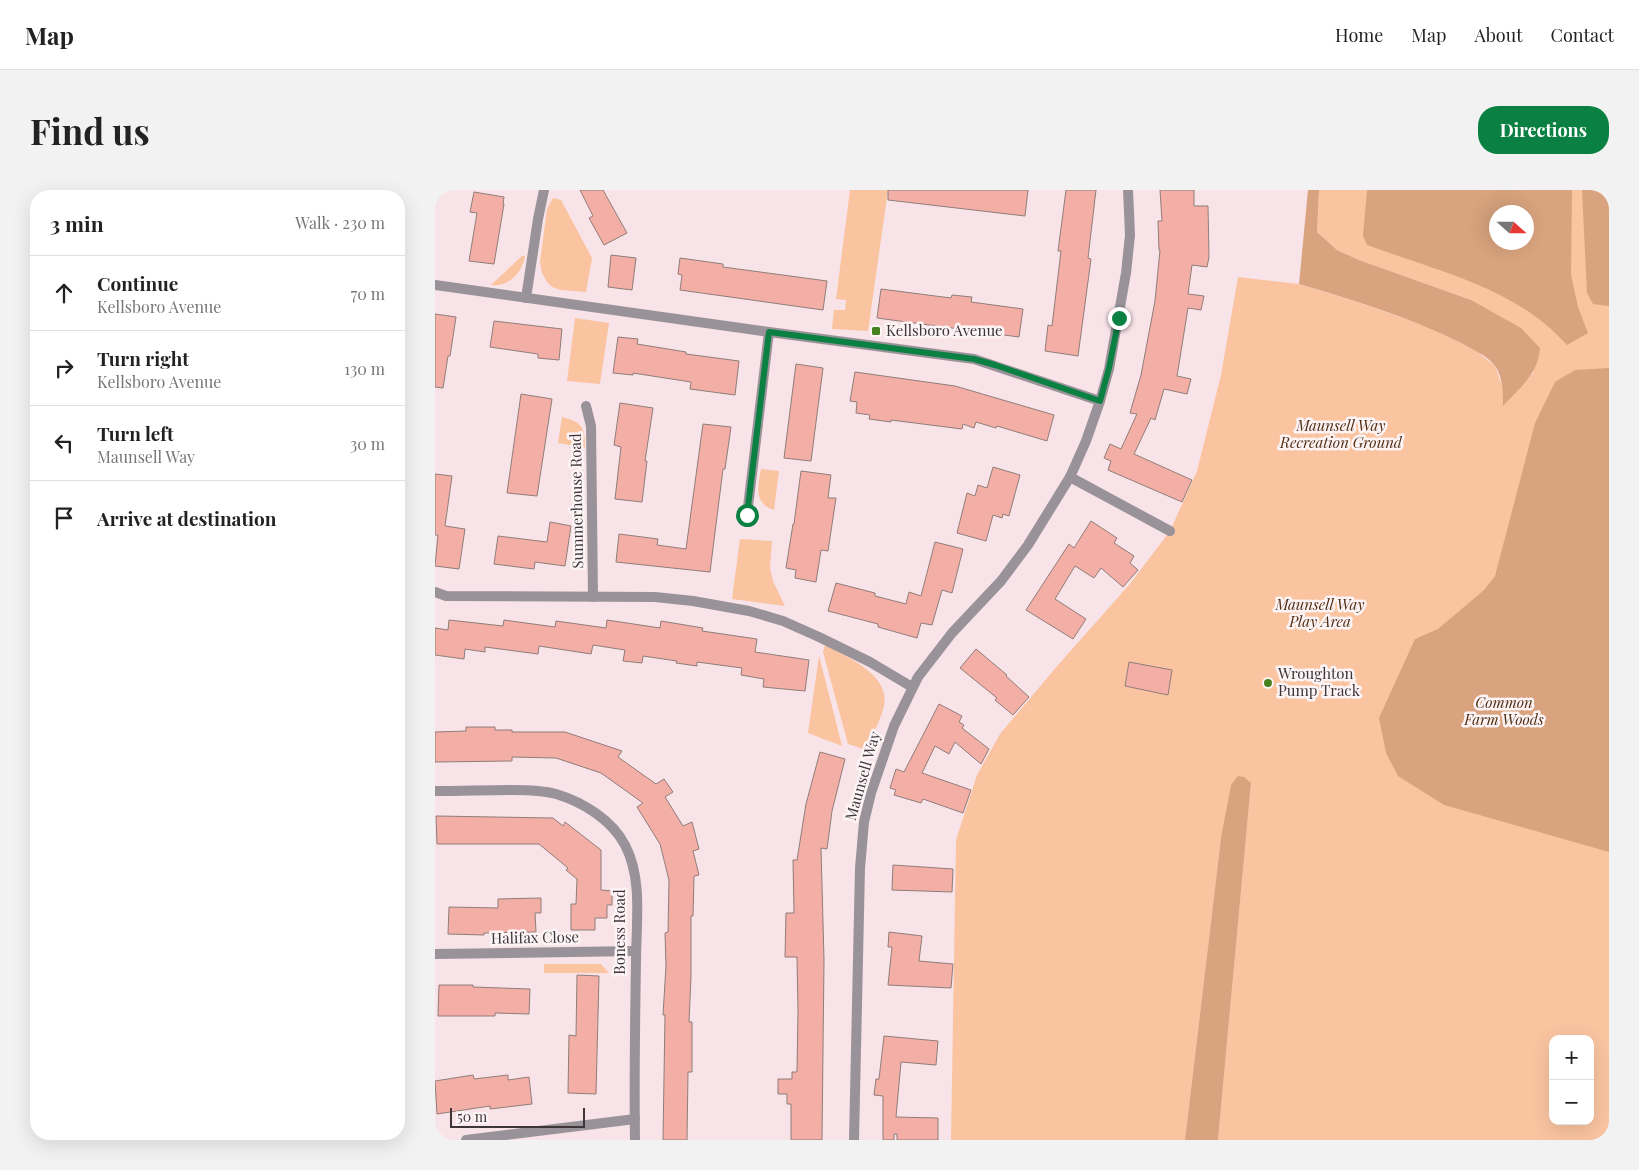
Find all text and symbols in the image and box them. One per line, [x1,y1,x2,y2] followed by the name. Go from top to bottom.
[25,19,74,51] text: Map
[1335,23,1383,47] text: Home
[1411,23,1446,47] text: Map
[1474,23,1523,47] text: About
[1551,23,1614,47] text: Contact
[1478,106,1609,154] button: Directions
[30,107,150,154] text: Find us
[1489,205,1534,250] north arrow
[50,209,104,237] text: 3 min
[295,212,385,233] text: Walk · 230 m
[97,270,178,296] text: Continue
[50,279,78,307] icon: ahead
[351,283,385,304] text: 70 m
[97,296,221,317] text: Kellsboro Avenue
[1108,307,1131,330] route end
[886,320,1003,340] place label: Kellsboro Avenue
[870,325,882,337] marker: Kellsboro Avenue
[97,345,189,371] text: Turn right
[50,354,78,382] icon: right
[344,358,385,379] text: 130 m
[97,371,221,392] text: Kellsboro Avenue
[1279,415,1403,452] park label: Maunsell Way Recreation Ground
[97,420,174,446] text: Turn left
[50,429,78,457] icon: left
[350,433,385,454] text: 30 m
[565,433,587,569] street label: Summerhouse Road
[97,446,195,467] text: Maunsell Way
[50,504,78,532] icon: arrive
[736,504,759,527] route start
[97,505,277,531] text: Arrive at destination
[1274,594,1365,631] park label: Maunsell Way Play Area
[1277,663,1361,700] place label: Wroughton Pump Track
[1262,677,1274,689] marker: Wroughton Pump Track
[1463,692,1544,729] park label: Common Farm Woods
[840,728,884,823] street label: Maunsell Way
[609,889,629,975] street label: Boness Road
[491,926,579,948] street label: Halifax Close
[1549,1035,1594,1125] map controls
[1549,1035,1594,1080] button: +
[1549,1080,1594,1125] button: −
[450,1105,585,1128] scale bar
[457,1107,487,1126] text: 50 m

